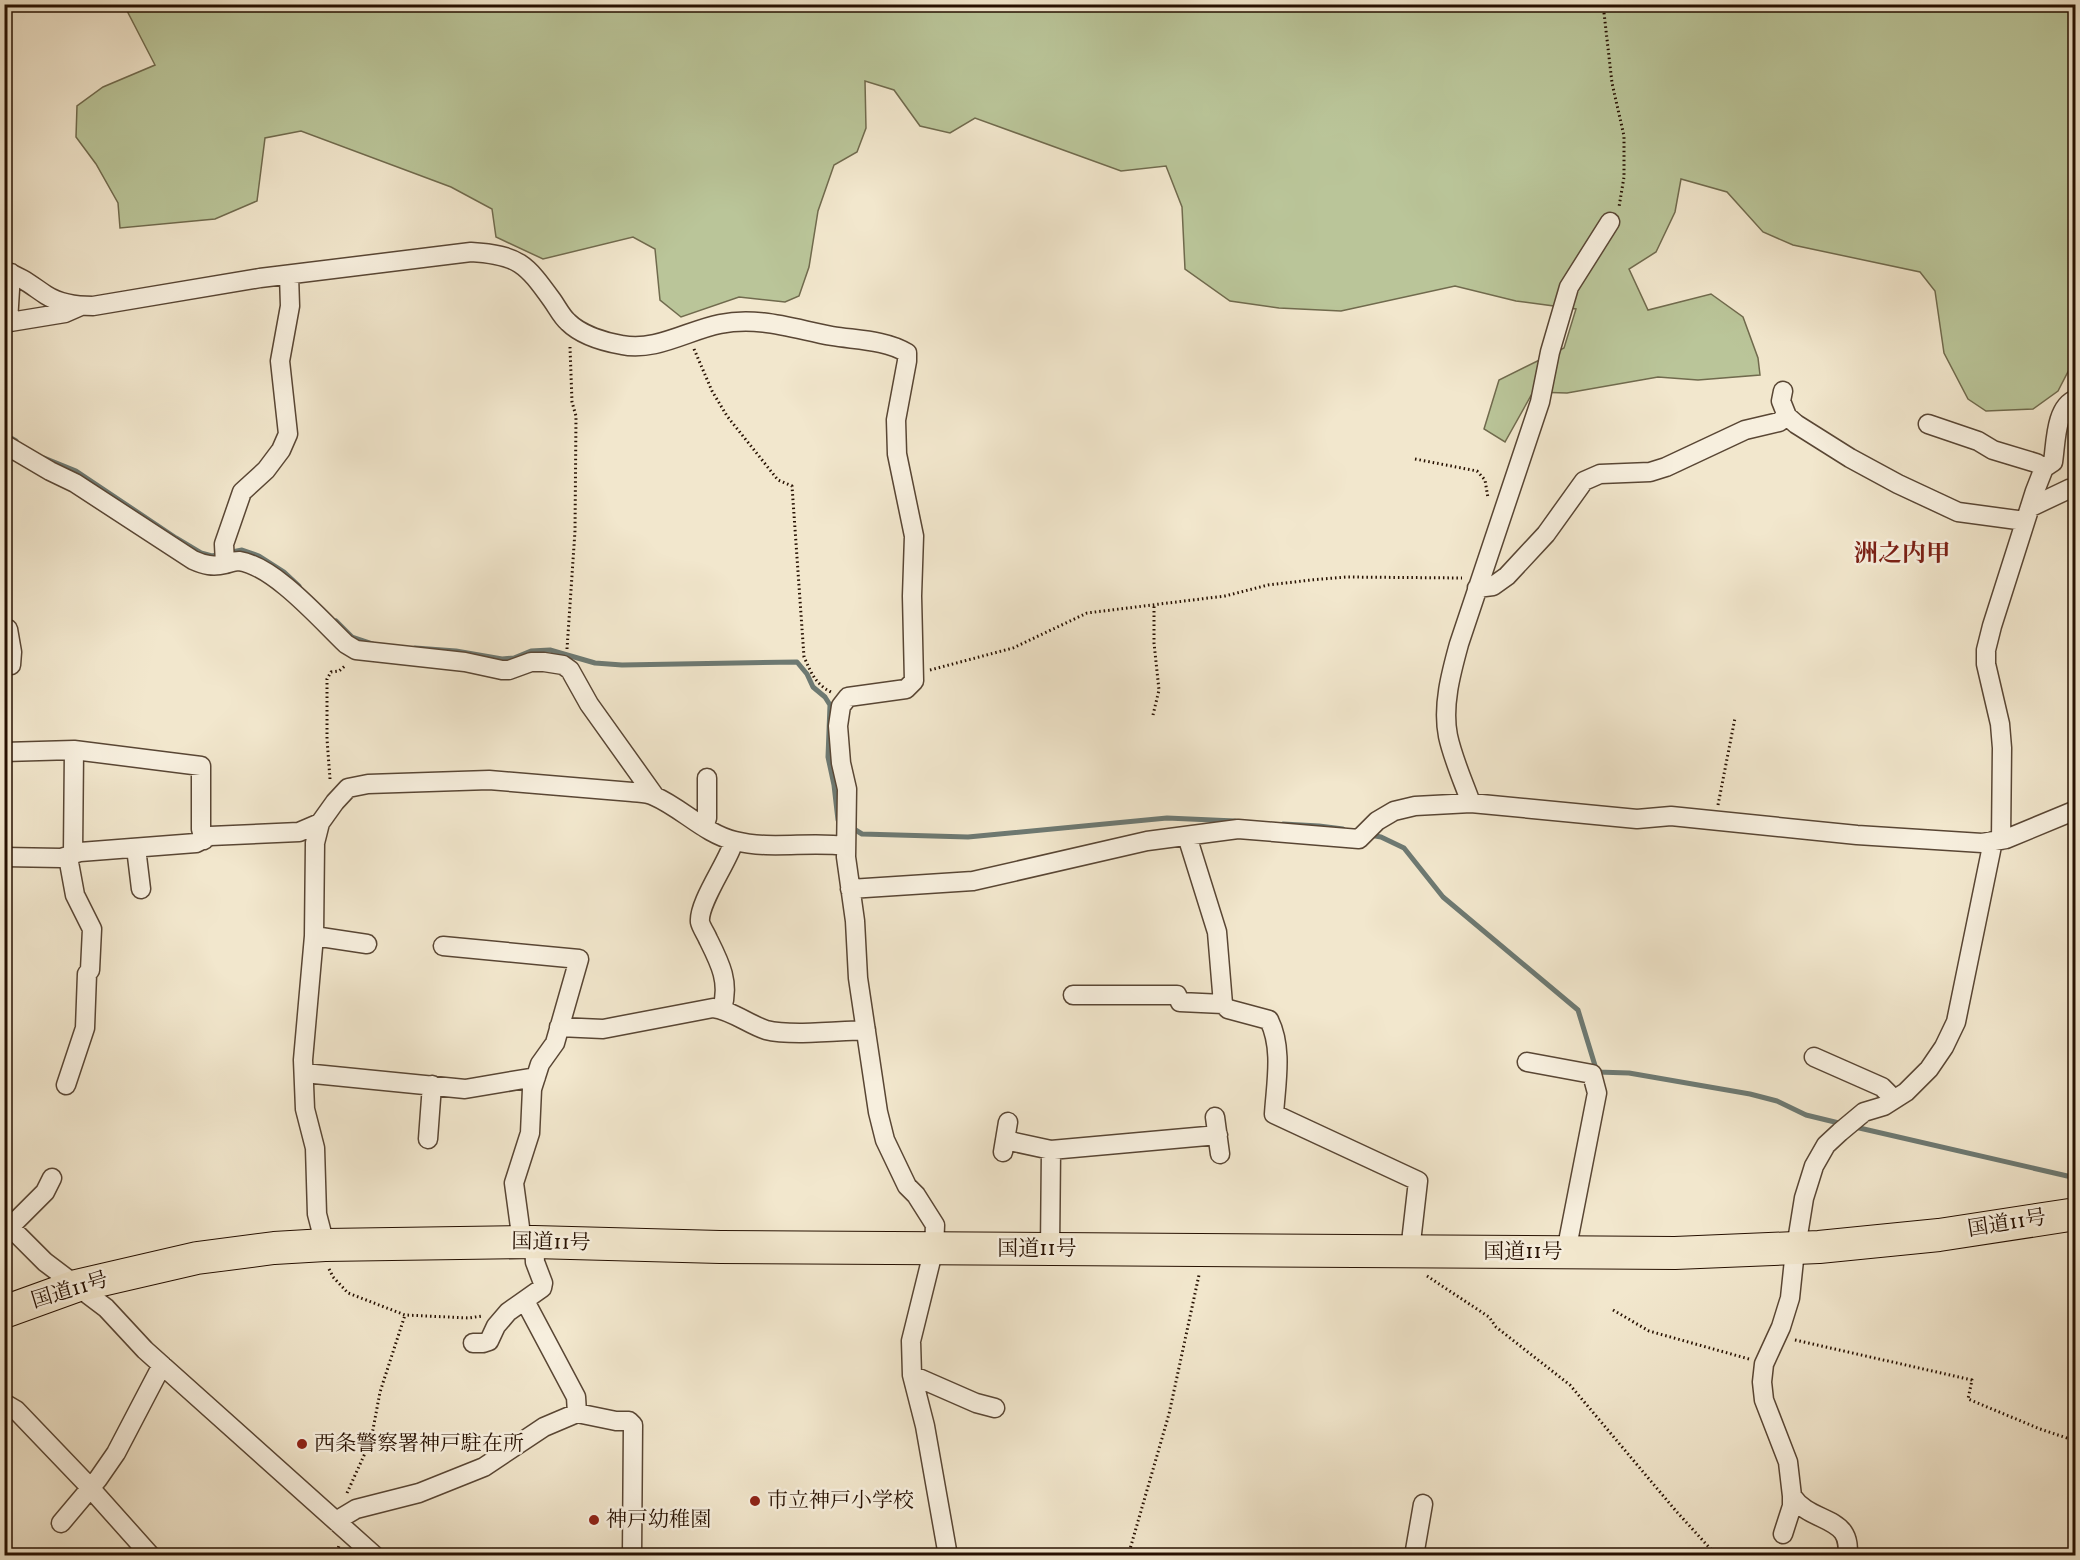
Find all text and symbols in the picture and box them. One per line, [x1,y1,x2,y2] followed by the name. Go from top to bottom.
[1854,538,1950,572] district label: 洲之内甲
[1966,1203,2048,1245] street label: 国道11号
[511,1228,591,1258] street label: 国道11号
[997,1235,1077,1264] street label: 国道11号
[1483,1238,1563,1267] street label: 国道11号
[28,1266,112,1316] street label: 国道11号
[314,1430,524,1459] place label: 西条警察署神戸駐在所
[295,1437,309,1451] marker: 西条警察署神戸駐在所
[767,1487,914,1516] place label: 市立神戸小学校
[748,1494,762,1508] marker: 市立神戸小学校
[606,1506,711,1535] place label: 神戸幼稚園
[587,1513,601,1527] marker: 神戸幼稚園

